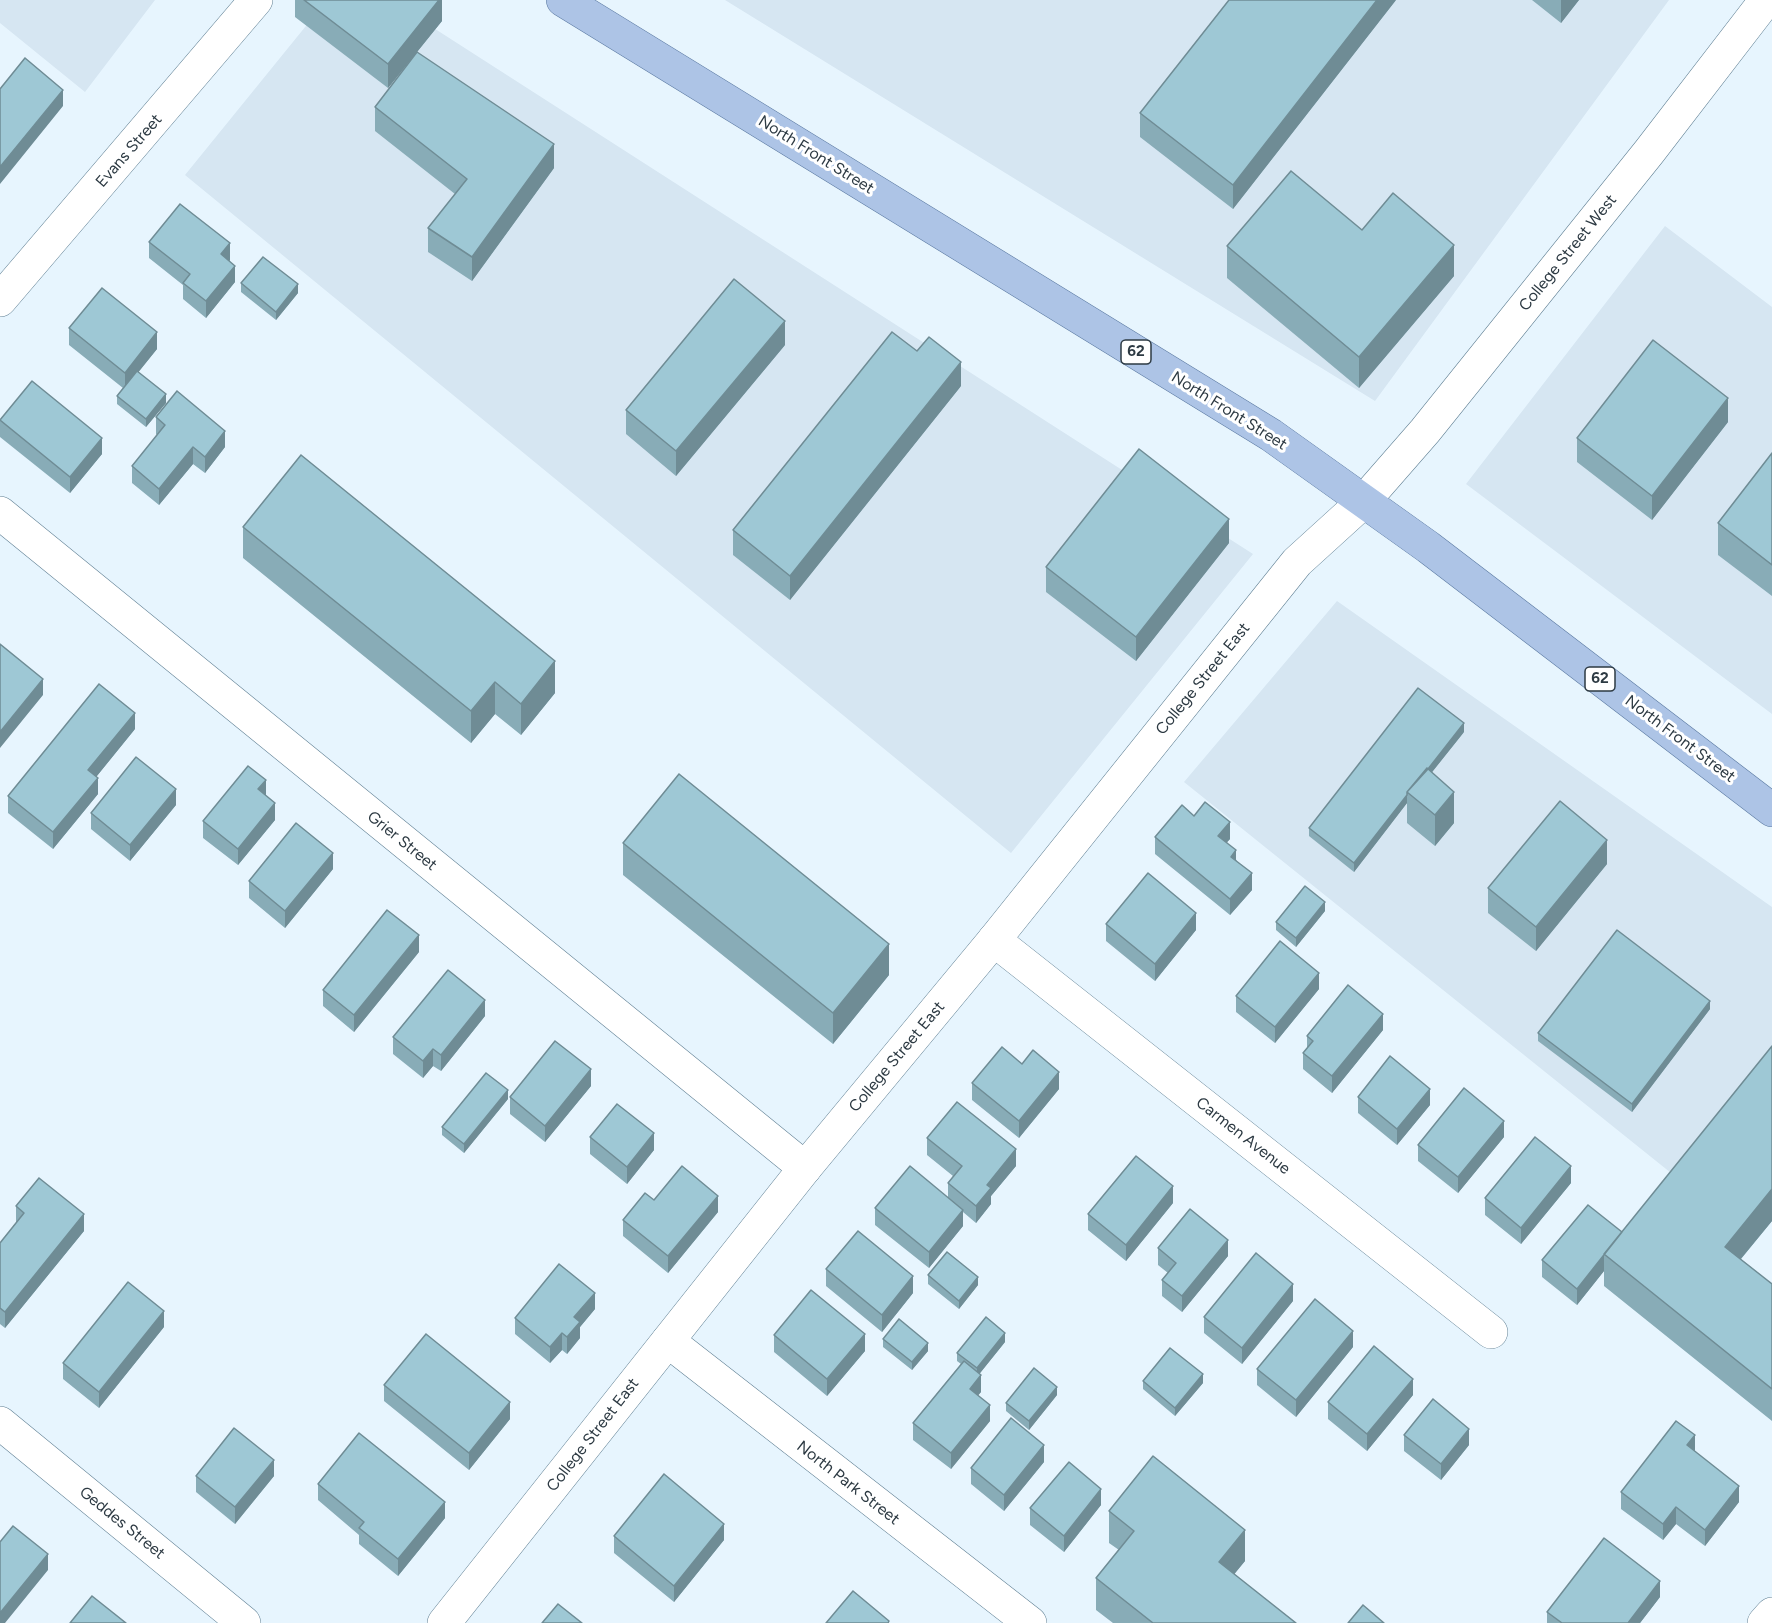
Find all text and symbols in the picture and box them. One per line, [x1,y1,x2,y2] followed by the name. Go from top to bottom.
[92,110,166,192] street label: Evans Street
[755,112,877,198] street label: North Front Street
[1515,191,1621,315] street label: College Street West
[1121,340,1151,364] road number: 62
[1168,368,1290,454] street label: North Front Street
[1152,619,1254,739] street label: College Street East
[1585,667,1615,691] road number: 62
[1621,691,1739,787] street label: North Front Street
[363,807,441,875] street label: Grier Street
[845,998,949,1116] street label: College Street East
[1192,1093,1294,1179] street label: Carmen Avenue
[543,1374,643,1496] street label: College Street East
[793,1437,903,1529] street label: North Park Street
[75,1483,169,1563] street label: Geddes Street

